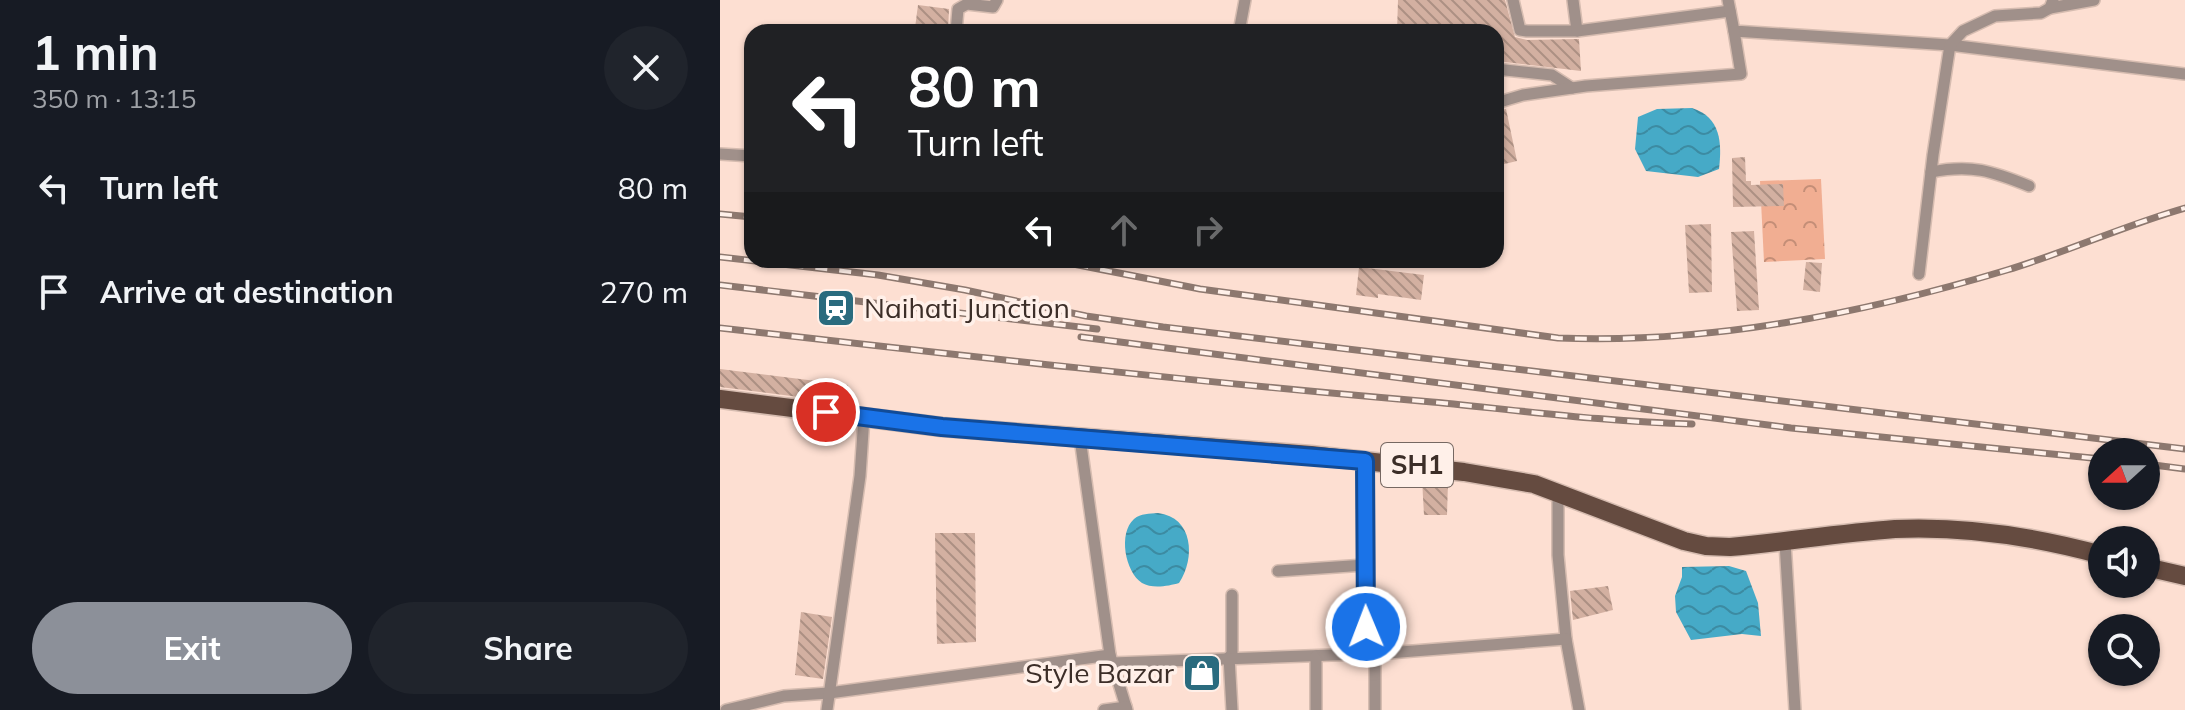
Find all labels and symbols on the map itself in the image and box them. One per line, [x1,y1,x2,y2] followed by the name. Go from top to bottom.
[815,287,857,329] station icon: Naihati Junction
[864,290,1070,325] place label: Naihati Junction
[792,378,860,446] pin
[2088,438,2160,510] north arrow
[1381,443,1453,487] road number: SH1
[1324,585,1408,669] position arrow
[1181,652,1223,694] shop icon: Style Bazar
[1025,655,1175,690] place label: Style Bazar

